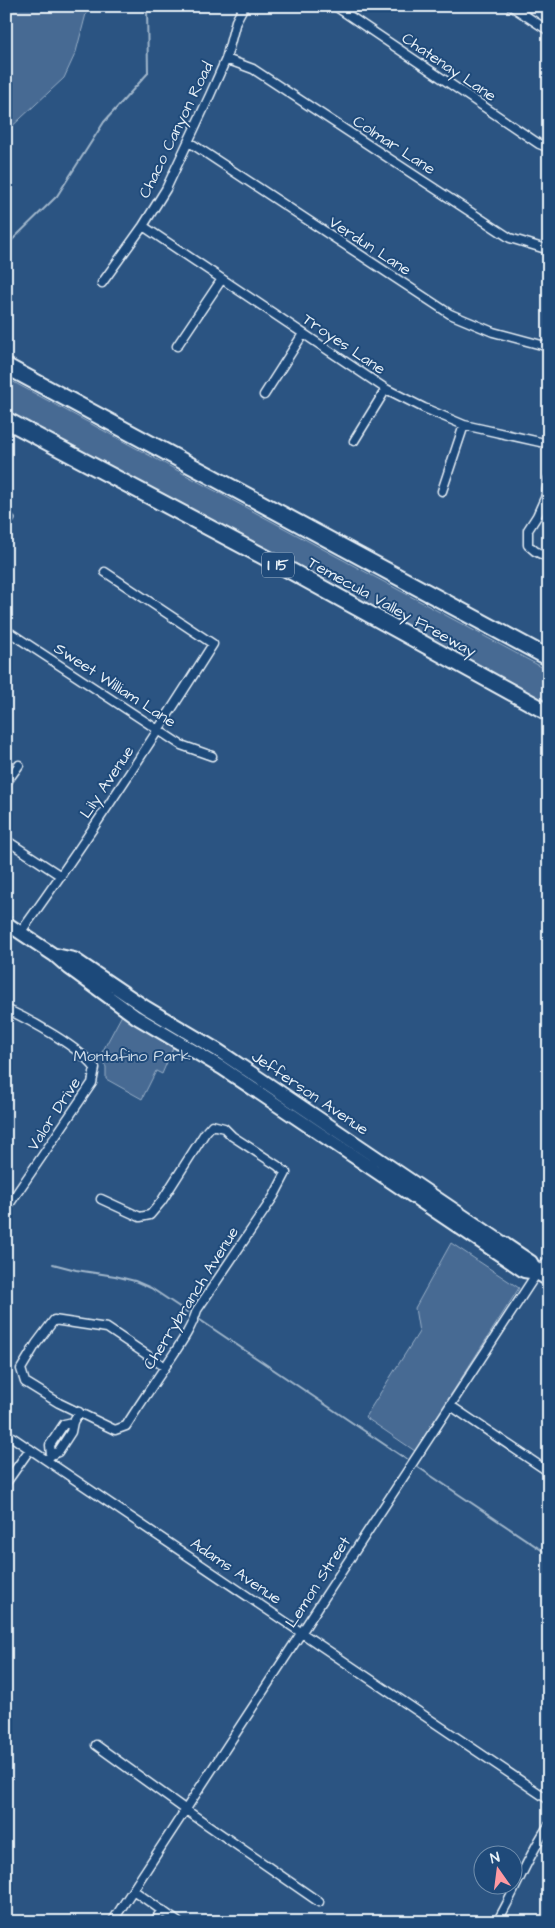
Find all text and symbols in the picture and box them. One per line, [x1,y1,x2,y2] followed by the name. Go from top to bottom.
[397,27,501,108] street label: Chatenay Lane
[133,58,220,202] street label: Chaco Canyon Road
[348,110,440,180] street label: Colmar Lane
[325,211,416,281] street label: Verdun Lane
[298,308,390,381] street label: Troyes Lane
[262,552,294,578] road number: I 15
[303,552,480,663] street label: Temecula Valley Freeway
[50,637,180,733] street label: Sweet William Lane
[75,741,140,823] street label: Lily Avenue
[73,1045,191,1067] park label: Montafino Park
[247,1046,373,1141] street label: Jefferson Avenue
[22,1073,86,1155] street label: Valor Drive
[138,1222,245,1374] street label: Cherrybranch Avenue
[186,1532,286,1610] street label: Adams Avenue
[280,1532,356,1632] street label: Lemon Street
[472,1846,522,1896] north arrow
[488,1848,502,1869] text: N

